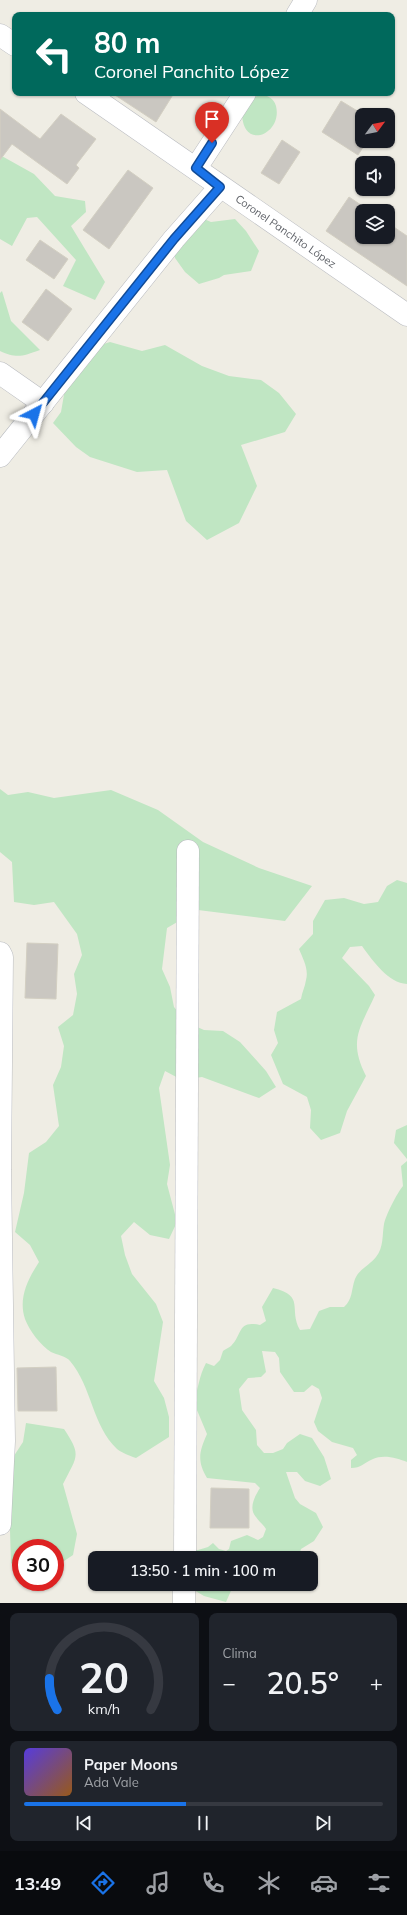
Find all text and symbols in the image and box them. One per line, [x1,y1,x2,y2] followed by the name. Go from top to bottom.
[94,25,160,60] text: 80 m
[28,28,80,80] icon: left
[94,60,289,83] text: Coronel Panchito López
[195,102,229,143] pin
[201,108,223,130] icon: arrive
[355,108,395,148] north arrow
[355,108,395,244] map controls
[355,156,395,196] button: sound
[233,191,339,271] street label: Coronel Panchito López
[355,204,395,244] button: layers
[13,393,55,435] position arrow
[12,1539,64,1591] speed limit sign: 30
[130,1561,276,1580] text: 13:50 · 1 min · 100 m
[223,1645,257,1661] text: Clima
[79,1651,129,1703] text: 20
[267,1664,339,1702] text: 20.5°
[223,1669,236,1697] text: −
[370,1669,383,1697] text: +
[88,1700,120,1718] text: km/h
[84,1755,178,1774] text: Paper Moons
[84,1774,139,1790] text: Ada Vale
[73,1812,95,1834] icon: previous
[192,1812,214,1834] icon: pause
[312,1812,334,1834] icon: next
[89,1869,117,1897] icon: directions
[144,1869,172,1897] icon: music
[199,1869,227,1897] icon: phone
[255,1869,283,1897] icon: climate
[310,1869,338,1897] icon: car
[365,1869,393,1897] icon: filters
[14,1872,61,1895] text: 13:49

